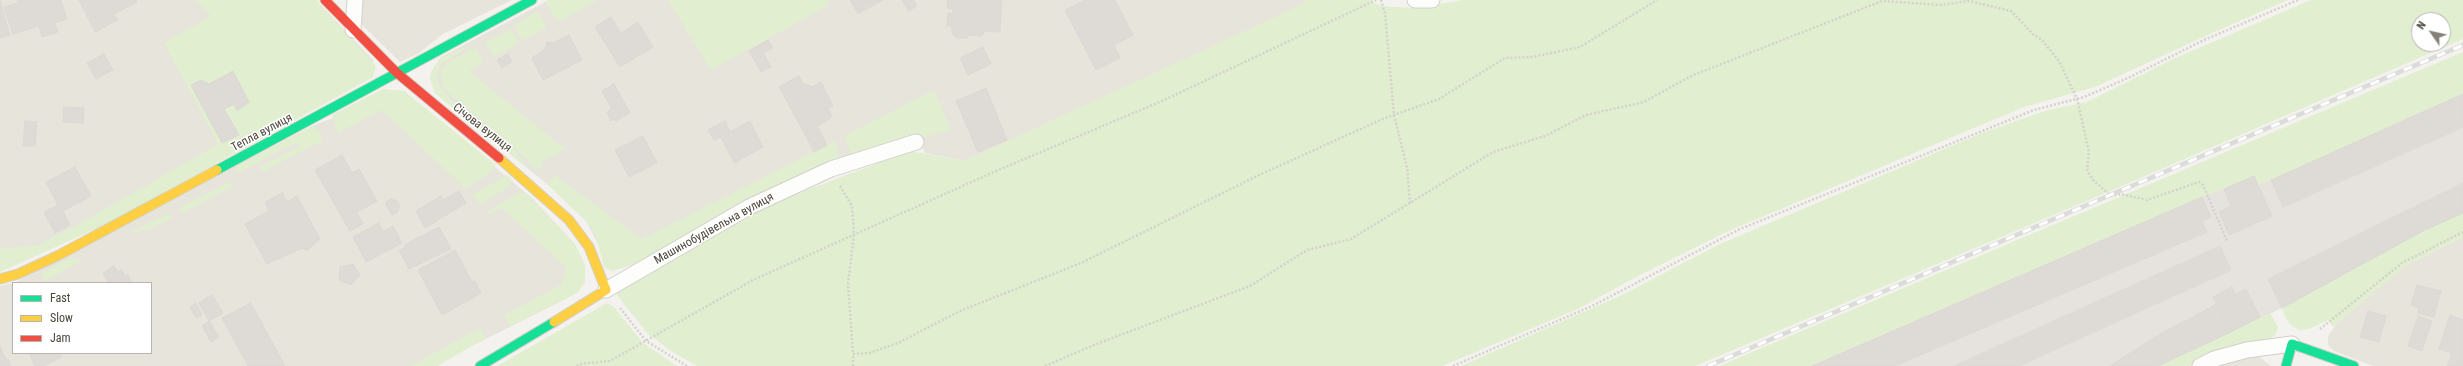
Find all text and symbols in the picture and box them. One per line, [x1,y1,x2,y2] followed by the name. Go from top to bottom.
[2411,12,2451,52] north arrow
[2414,19,2429,32] text: N
[450,100,514,156] street label: Січова вулиця
[229,111,295,155] street label: Тепла вулиця
[652,190,776,268] street label: Машинобудівельна вулиця
[12,282,152,354] legend
[50,291,70,305] text: Fast
[50,311,73,325] text: Slow
[50,331,71,345] text: Jam

